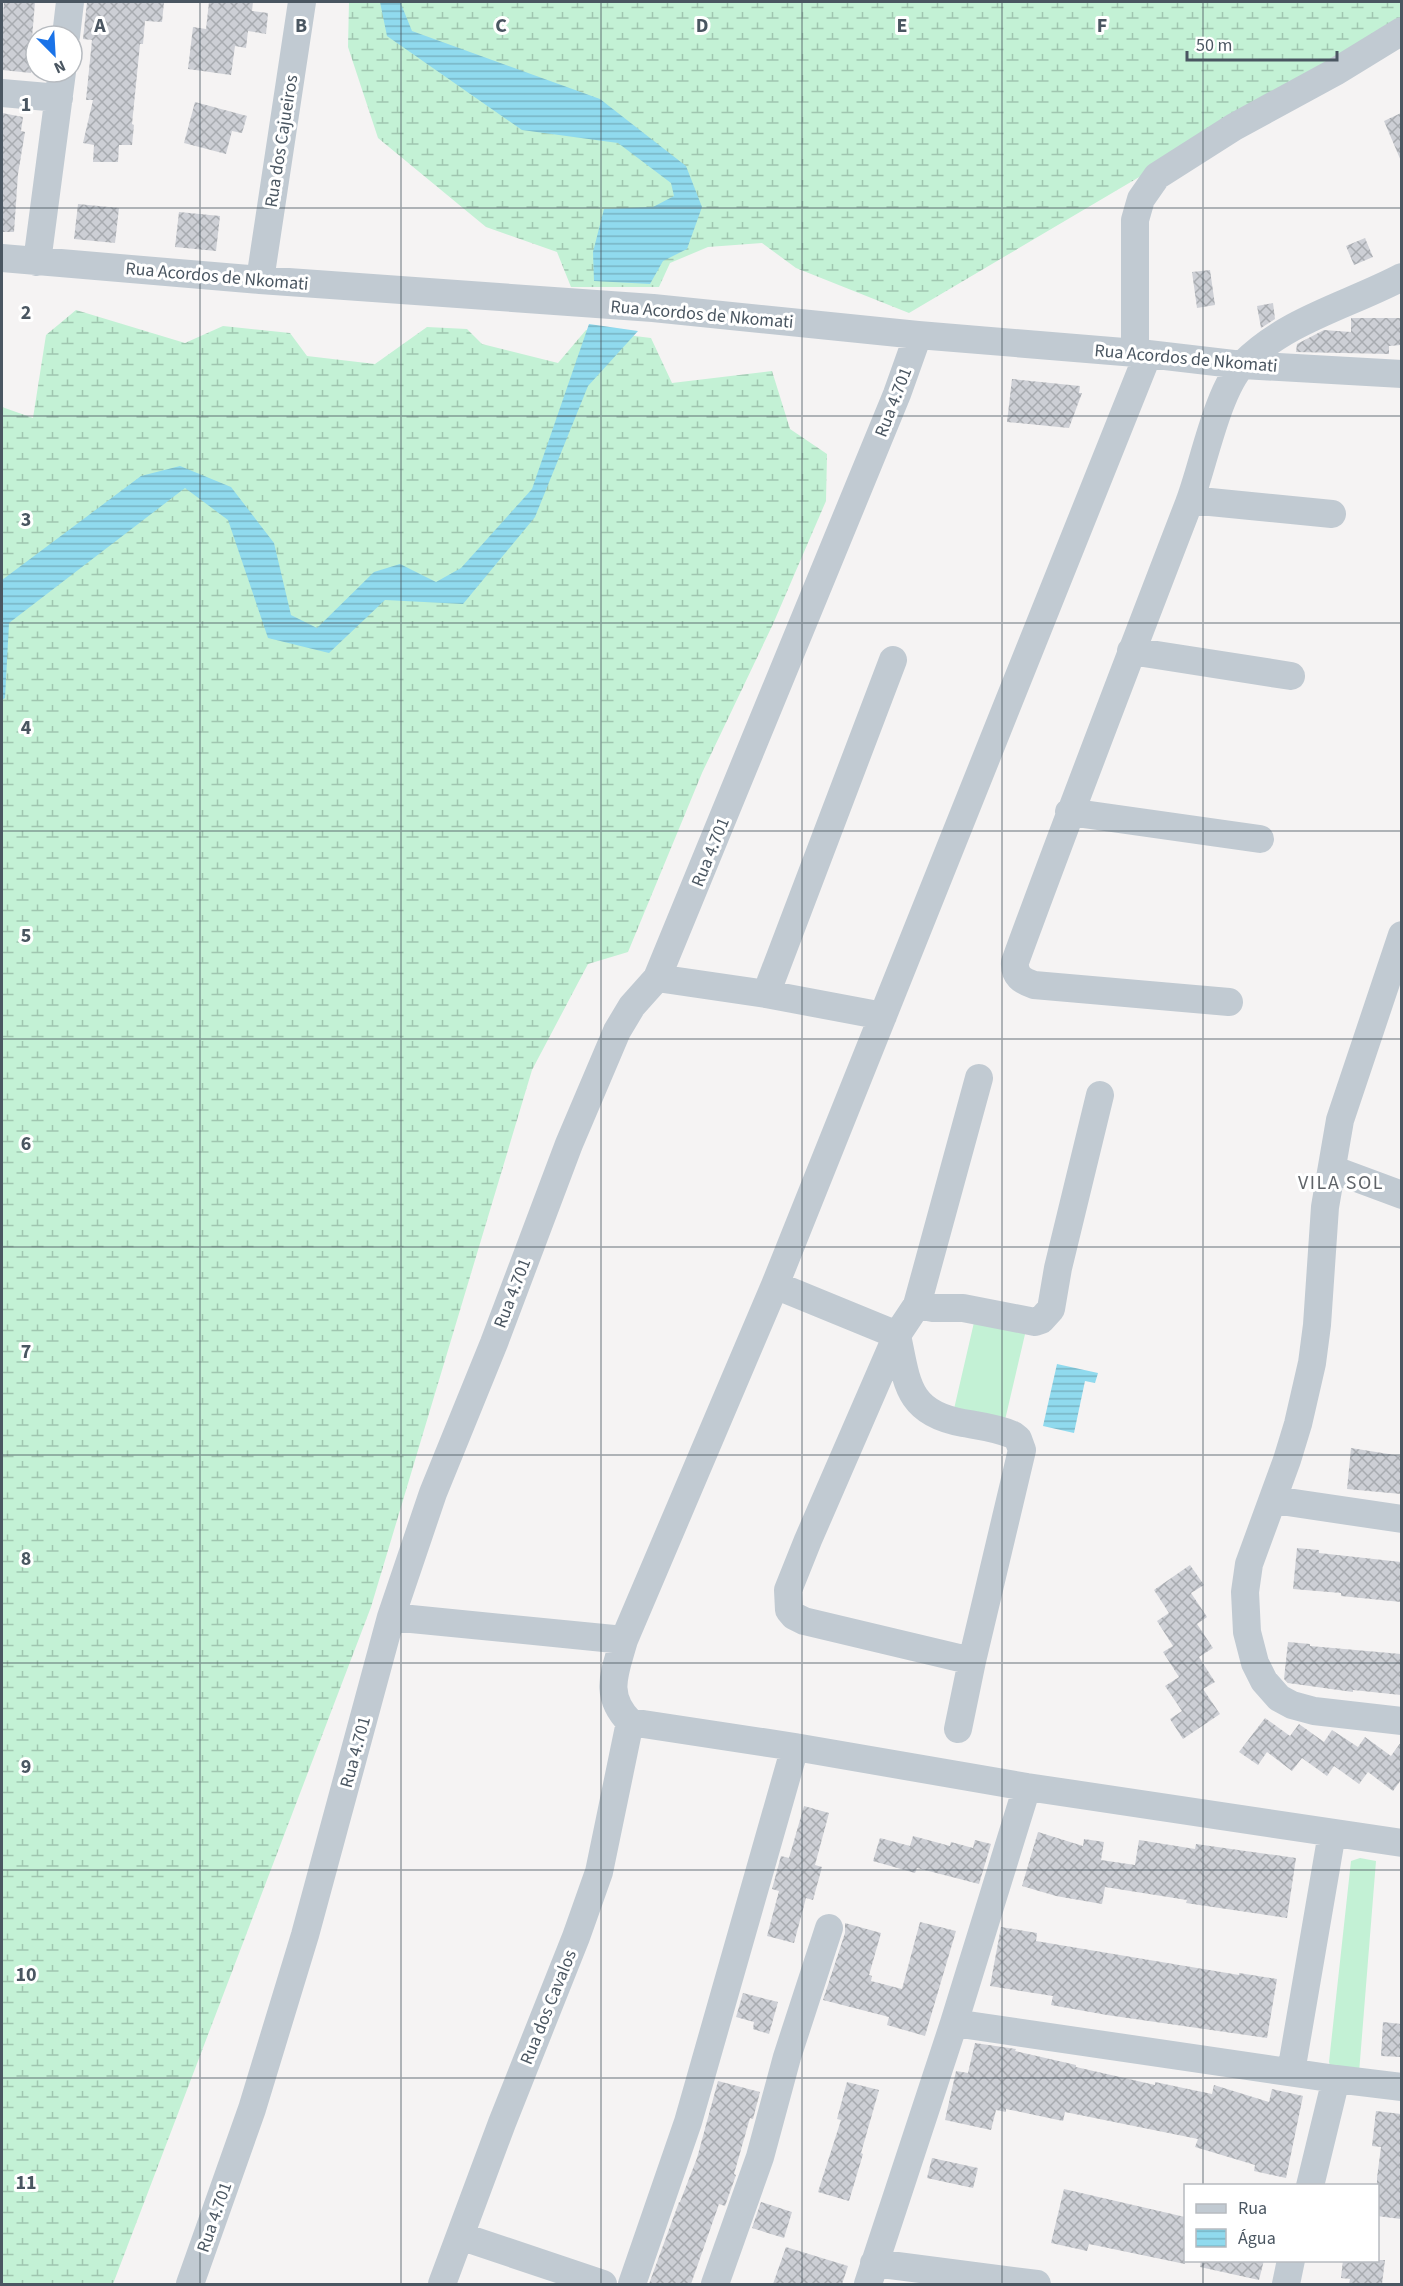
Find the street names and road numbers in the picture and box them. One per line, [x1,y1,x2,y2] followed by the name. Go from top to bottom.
[259,73,304,209] street label: Rua dos Cajueiros
[124,256,310,297] street label: Rua Acordos de Nkomati
[609,294,795,335] street label: Rua Acordos de Nkomati
[1093,338,1279,379] street label: Rua Acordos de Nkomati
[869,364,918,441] street label: Rua 4.701
[685,814,736,891] street label: Rua 4.701
[488,1255,537,1332] street label: Rua 4.701
[334,1714,377,1791] street label: Rua 4.701
[514,1946,583,2068] street label: Rua dos Cavalos
[191,2179,238,2256] street label: Rua 4.701

